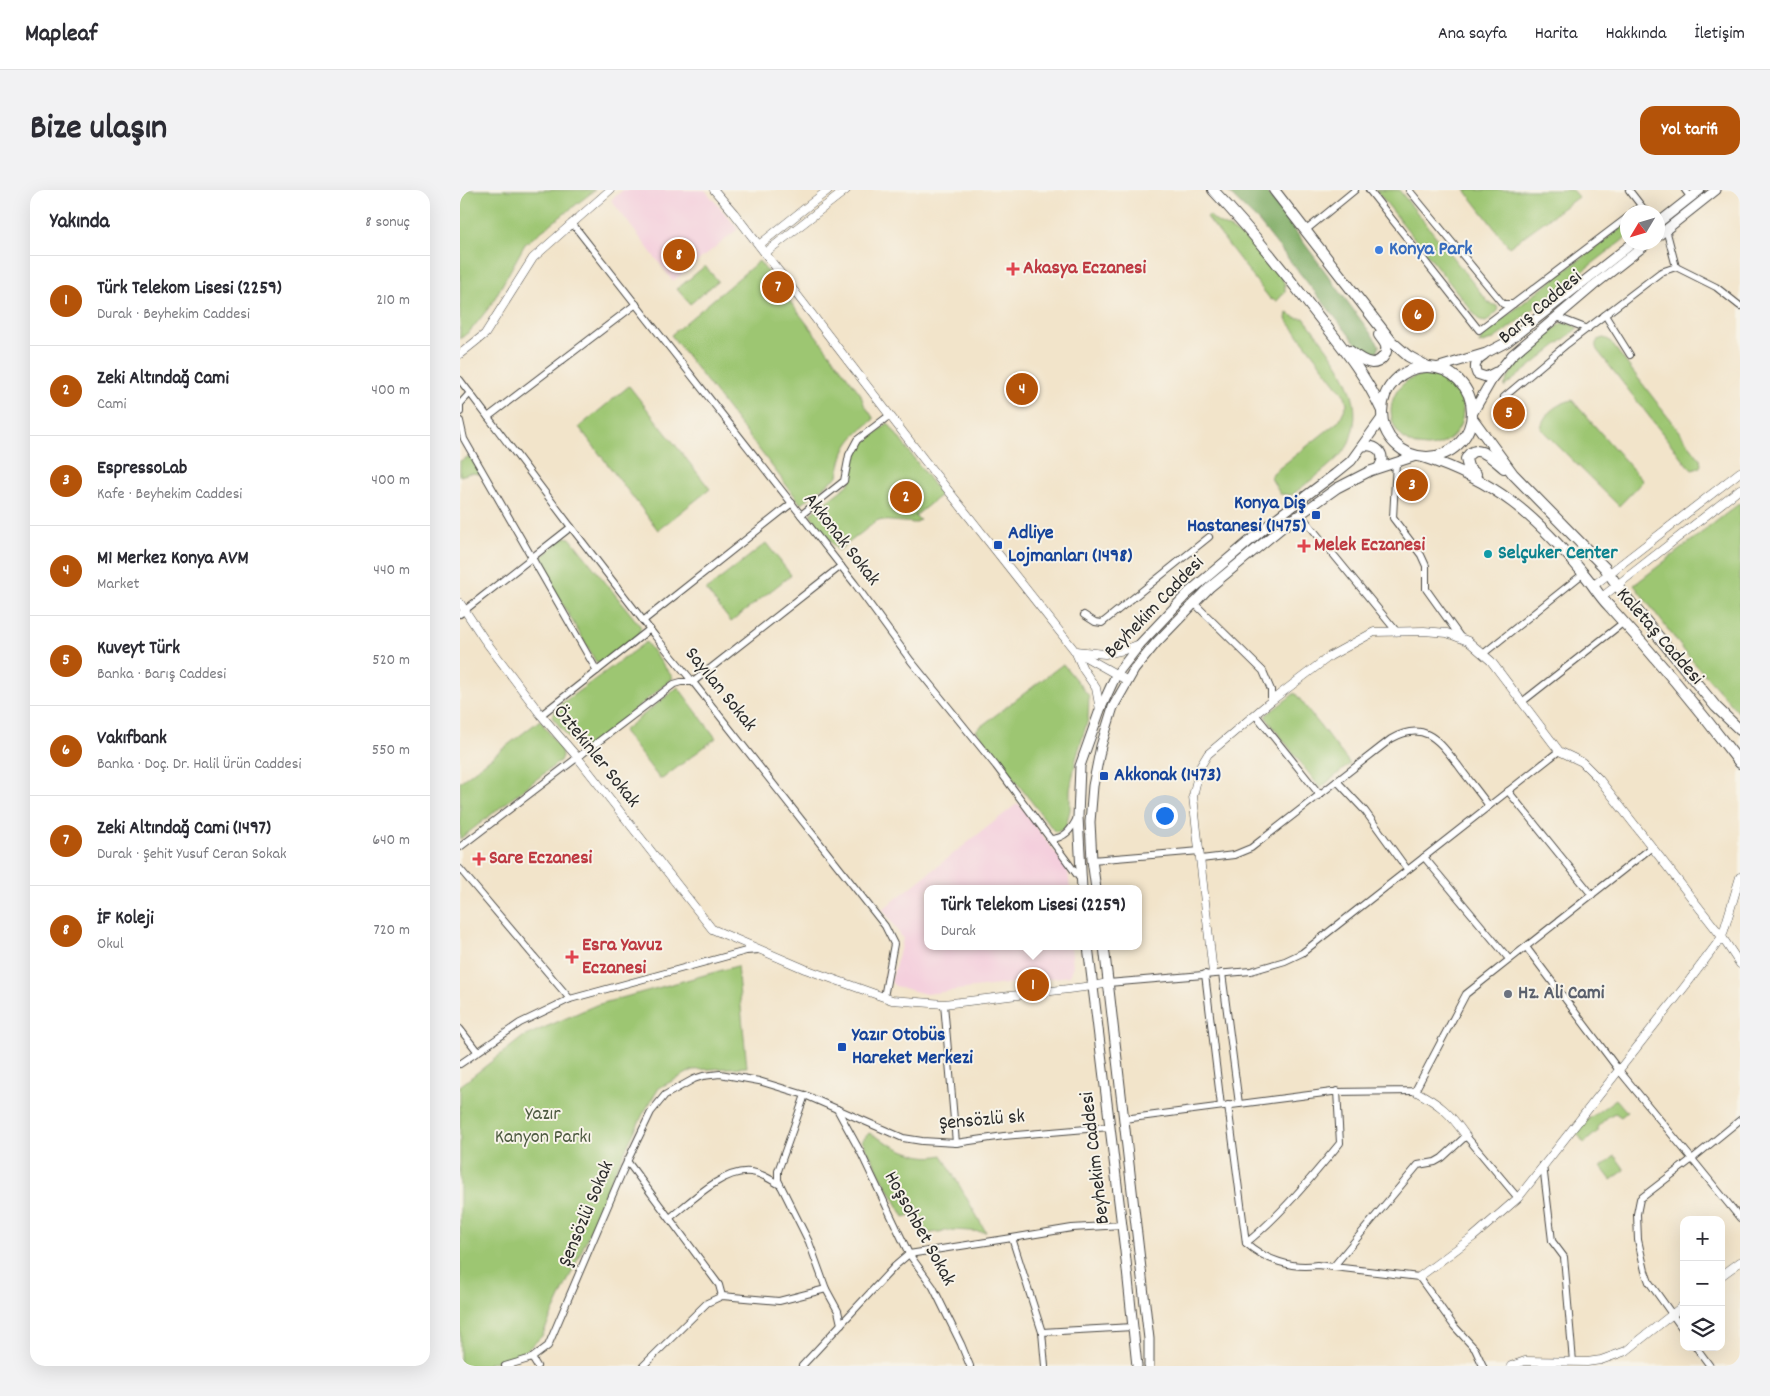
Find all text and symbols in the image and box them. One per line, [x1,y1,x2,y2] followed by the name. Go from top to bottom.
[25,18,97,52] text: Mapleaf
[1438,22,1507,47] text: Ana sayfa
[1535,22,1577,47] text: Harita
[1605,22,1666,47] text: Hakkında
[1694,22,1745,47] text: İletişim
[30,105,167,155] text: Bize ulaşın
[1640,106,1740,155] button: Yol tarifi
[1620,205,1665,250] north arrow
[50,208,109,238] text: Yakında
[365,211,410,234] text: 8 sonuç
[663,236,695,274] pin: 8
[1389,236,1473,264] place label: Konya Park
[1373,244,1385,256] marker: Konya Park
[1023,255,1147,283] place label: Akasya Eczanesi
[1007,263,1019,275] marker: Akasya Eczanesi
[1493,264,1589,352] street label: Barış Caddesi
[762,268,794,306] pin: 7
[97,276,282,303] text: Türk Telekom Lisesi (2259)
[64,289,68,312] text: 1
[376,289,410,312] text: 210 m
[1402,296,1434,334] pin: 6
[97,303,250,326] text: Durak · Beyhekim Caddesi
[97,366,229,393] text: Zeki Altındağ Cami
[1006,370,1038,408] pin: 4
[63,379,70,402] text: 2
[371,379,410,402] text: 400 m
[97,393,126,416] text: Cami
[1493,394,1525,432] pin: 5
[97,456,187,483] text: EspressoLab
[1396,466,1428,504] pin: 3
[62,469,70,492] text: 3
[371,469,410,492] text: 400 m
[890,478,922,516] pin: 2
[97,483,242,506] text: Kafe · Beyhekim Caddesi
[796,488,886,592] street label: Akkonak Sokak
[1187,490,1306,541] place label: Konya Diş Hastanesi (1475)
[1310,509,1322,521] marker: Konya Diş Hastanesi (1475)
[1008,520,1132,571] place label: Adliye Lojmanları (1498)
[1314,532,1425,560] place label: Melek Eczanesi
[992,539,1004,551] marker: Adliye Lojmanları (1498)
[1298,540,1310,552] marker: Melek Eczanesi
[1498,540,1618,568] place label: Selçuker Center
[97,546,249,573] text: M1 Merkez Konya AVM
[1482,548,1494,560] marker: Selçuker Center
[1099,550,1212,666] street label: Beyhekim Caddesi
[63,559,69,582] text: 4
[373,559,410,582] text: 440 m
[97,573,139,596] text: Market
[1609,582,1709,692] street label: Kaletaş Caddesi
[97,636,180,663] text: Kuveyt Türk
[677,642,763,738] street label: Sayılan Sokak
[62,649,70,672] text: 5
[372,649,410,672] text: 520 m
[97,663,226,686] text: Banka · Barış Caddesi
[546,700,646,814] street label: Öztekinler Sokak
[97,726,167,753] text: Vakıfbank
[62,739,70,762] text: 6
[372,739,410,762] text: 550 m
[97,753,301,776] text: Banka · Doç. Dr. Halil Ürün Caddesi
[1114,762,1221,790] place label: Akkonak (1473)
[1098,770,1110,782] marker: Akkonak (1473)
[1152,803,1178,829] your location
[97,816,271,843] text: Zeki Altındağ Cami (1497)
[63,829,69,852] text: 7
[372,829,410,852] text: 640 m
[97,843,287,866] text: Durak · Şehit Yusuf Ceran Sokak
[489,845,593,873] place label: Sare Eczanesi
[473,853,485,865] marker: Sare Eczanesi
[924,885,1142,950] popup
[941,893,1125,920] text: Türk Telekom Lisesi (2259)
[97,906,154,933] text: İF Koleji
[63,919,69,942] text: 8
[374,919,410,942] text: 720 m
[941,920,976,943] text: Durak
[582,932,663,983] place label: Esra Yavuz Eczanesi
[97,933,123,956] text: Okul
[566,951,578,963] marker: Esra Yavuz Eczanesi
[1017,966,1049,1004] pin: 1
[1518,980,1605,1008] place label: Hz. Ali Cami
[1502,988,1514,1000] marker: Hz. Ali Cami
[851,1022,973,1073] place label: Yazır Otobüs Hareket Merkezi
[836,1041,848,1053] marker: Yazır Otobüs Hareket Merkezi
[1074,1090,1118,1226] street label: Beyhekim Caddesi
[495,1101,591,1152] park label: Yazır Kanyon Parkı
[938,1103,1026,1139] street label: Şensözlü sk
[552,1157,622,1271] street label: Şensözlü Sokak
[876,1167,962,1291] street label: Hoşsohbet Sokak
[1680,1216,1725,1351] map controls
[1680,1216,1725,1261] button: +
[1680,1261,1725,1306] button: −
[1680,1306,1725,1351] button: layers

